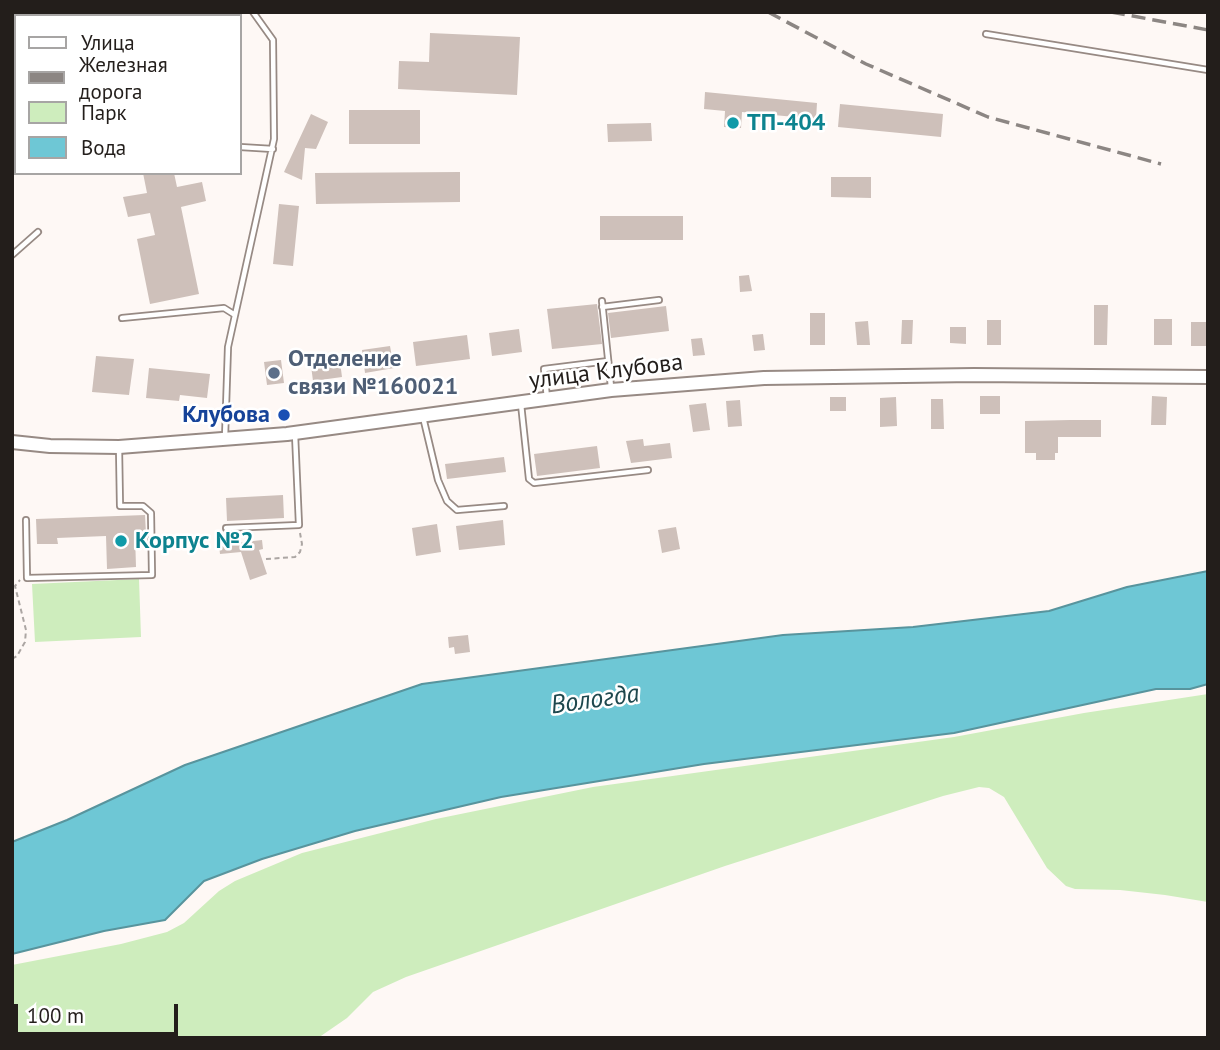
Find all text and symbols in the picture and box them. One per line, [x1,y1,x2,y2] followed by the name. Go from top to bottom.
[14,14,242,175] legend
[81,29,135,56] text: Улица
[79,51,168,105] text: Железная дорога
[81,99,127,126] text: Парк
[747,109,825,137] place label: ТП-404
[725,115,741,131] marker: ТП-404
[81,134,126,161] text: Вода
[288,345,458,401] place label: Отделение связи №160021
[527,348,685,396] street label: улица Клубова
[266,365,282,381] marker: Отделение связи №160021
[182,401,270,429] place label: Клубова
[276,407,292,423] marker: Клубова
[135,527,254,555] place label: Корпус №2
[113,533,129,549] marker: Корпус №2
[549,678,641,722] water label: Вологда
[18,990,182,1034] scale bar
[27,1002,84,1029] text: 100 m

